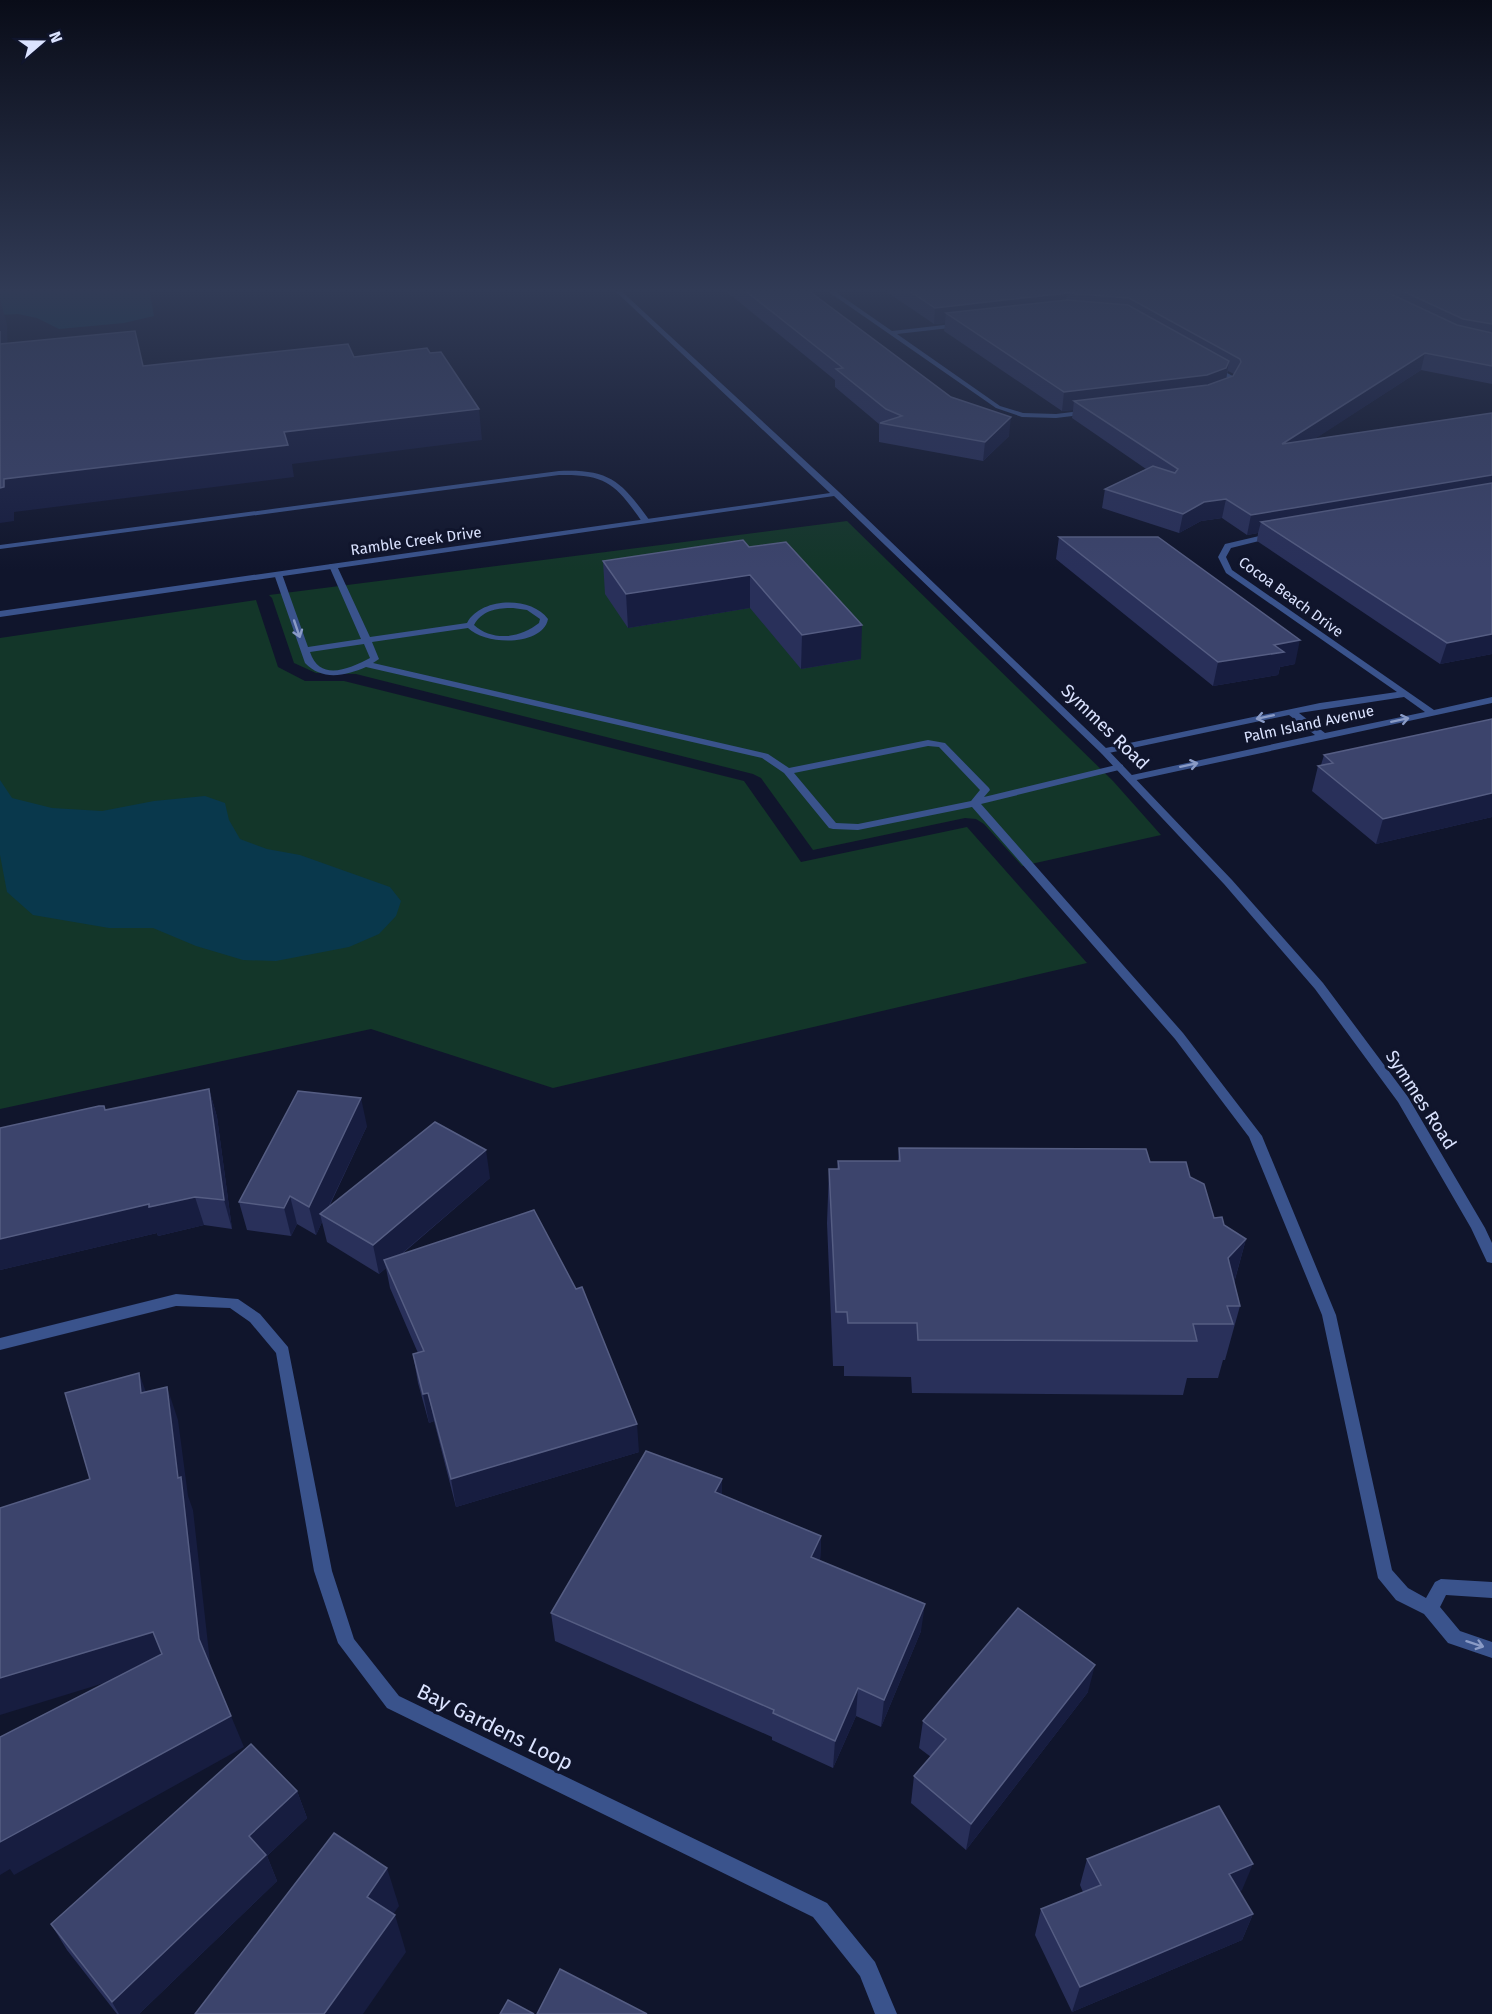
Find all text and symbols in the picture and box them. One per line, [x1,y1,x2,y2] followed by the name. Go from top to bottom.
[12,12,72,72] north arrow
[45,29,66,45] text: N
[349,523,483,559] street label: Ramble Creek Drive
[1235,553,1347,641] street label: Cocoa Beach Drive
[293,619,304,638] one-way arrow
[1056,680,1154,774] street label: Symmes Road
[1242,701,1376,747] street label: Palm Island Avenue
[1256,712,1275,723] one-way arrow
[1390,714,1409,725] one-way arrow
[1178,759,1198,770] one-way arrow
[1381,1046,1461,1154] street label: Symmes Road
[1465,1639,1484,1650] one-way arrow
[413,1678,577,1776] street label: Bay Gardens Loop

